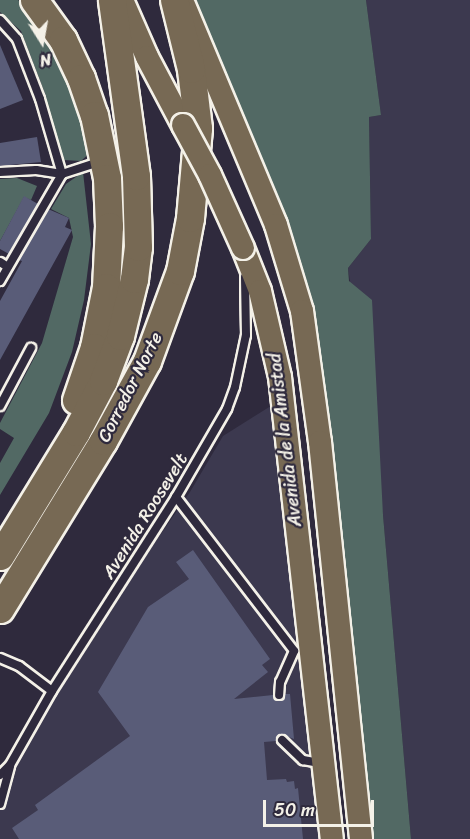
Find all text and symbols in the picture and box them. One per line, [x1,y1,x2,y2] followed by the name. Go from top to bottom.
[12,12,72,72] north arrow
[37,45,54,75] text: N
[93,328,167,446] street label: Corredor Norte
[264,352,306,528] street label: Avenida de la Amistad
[98,449,192,583] street label: Avenida Roosevelt
[266,788,377,826] scale bar
[274,794,315,826] text: 50 m

